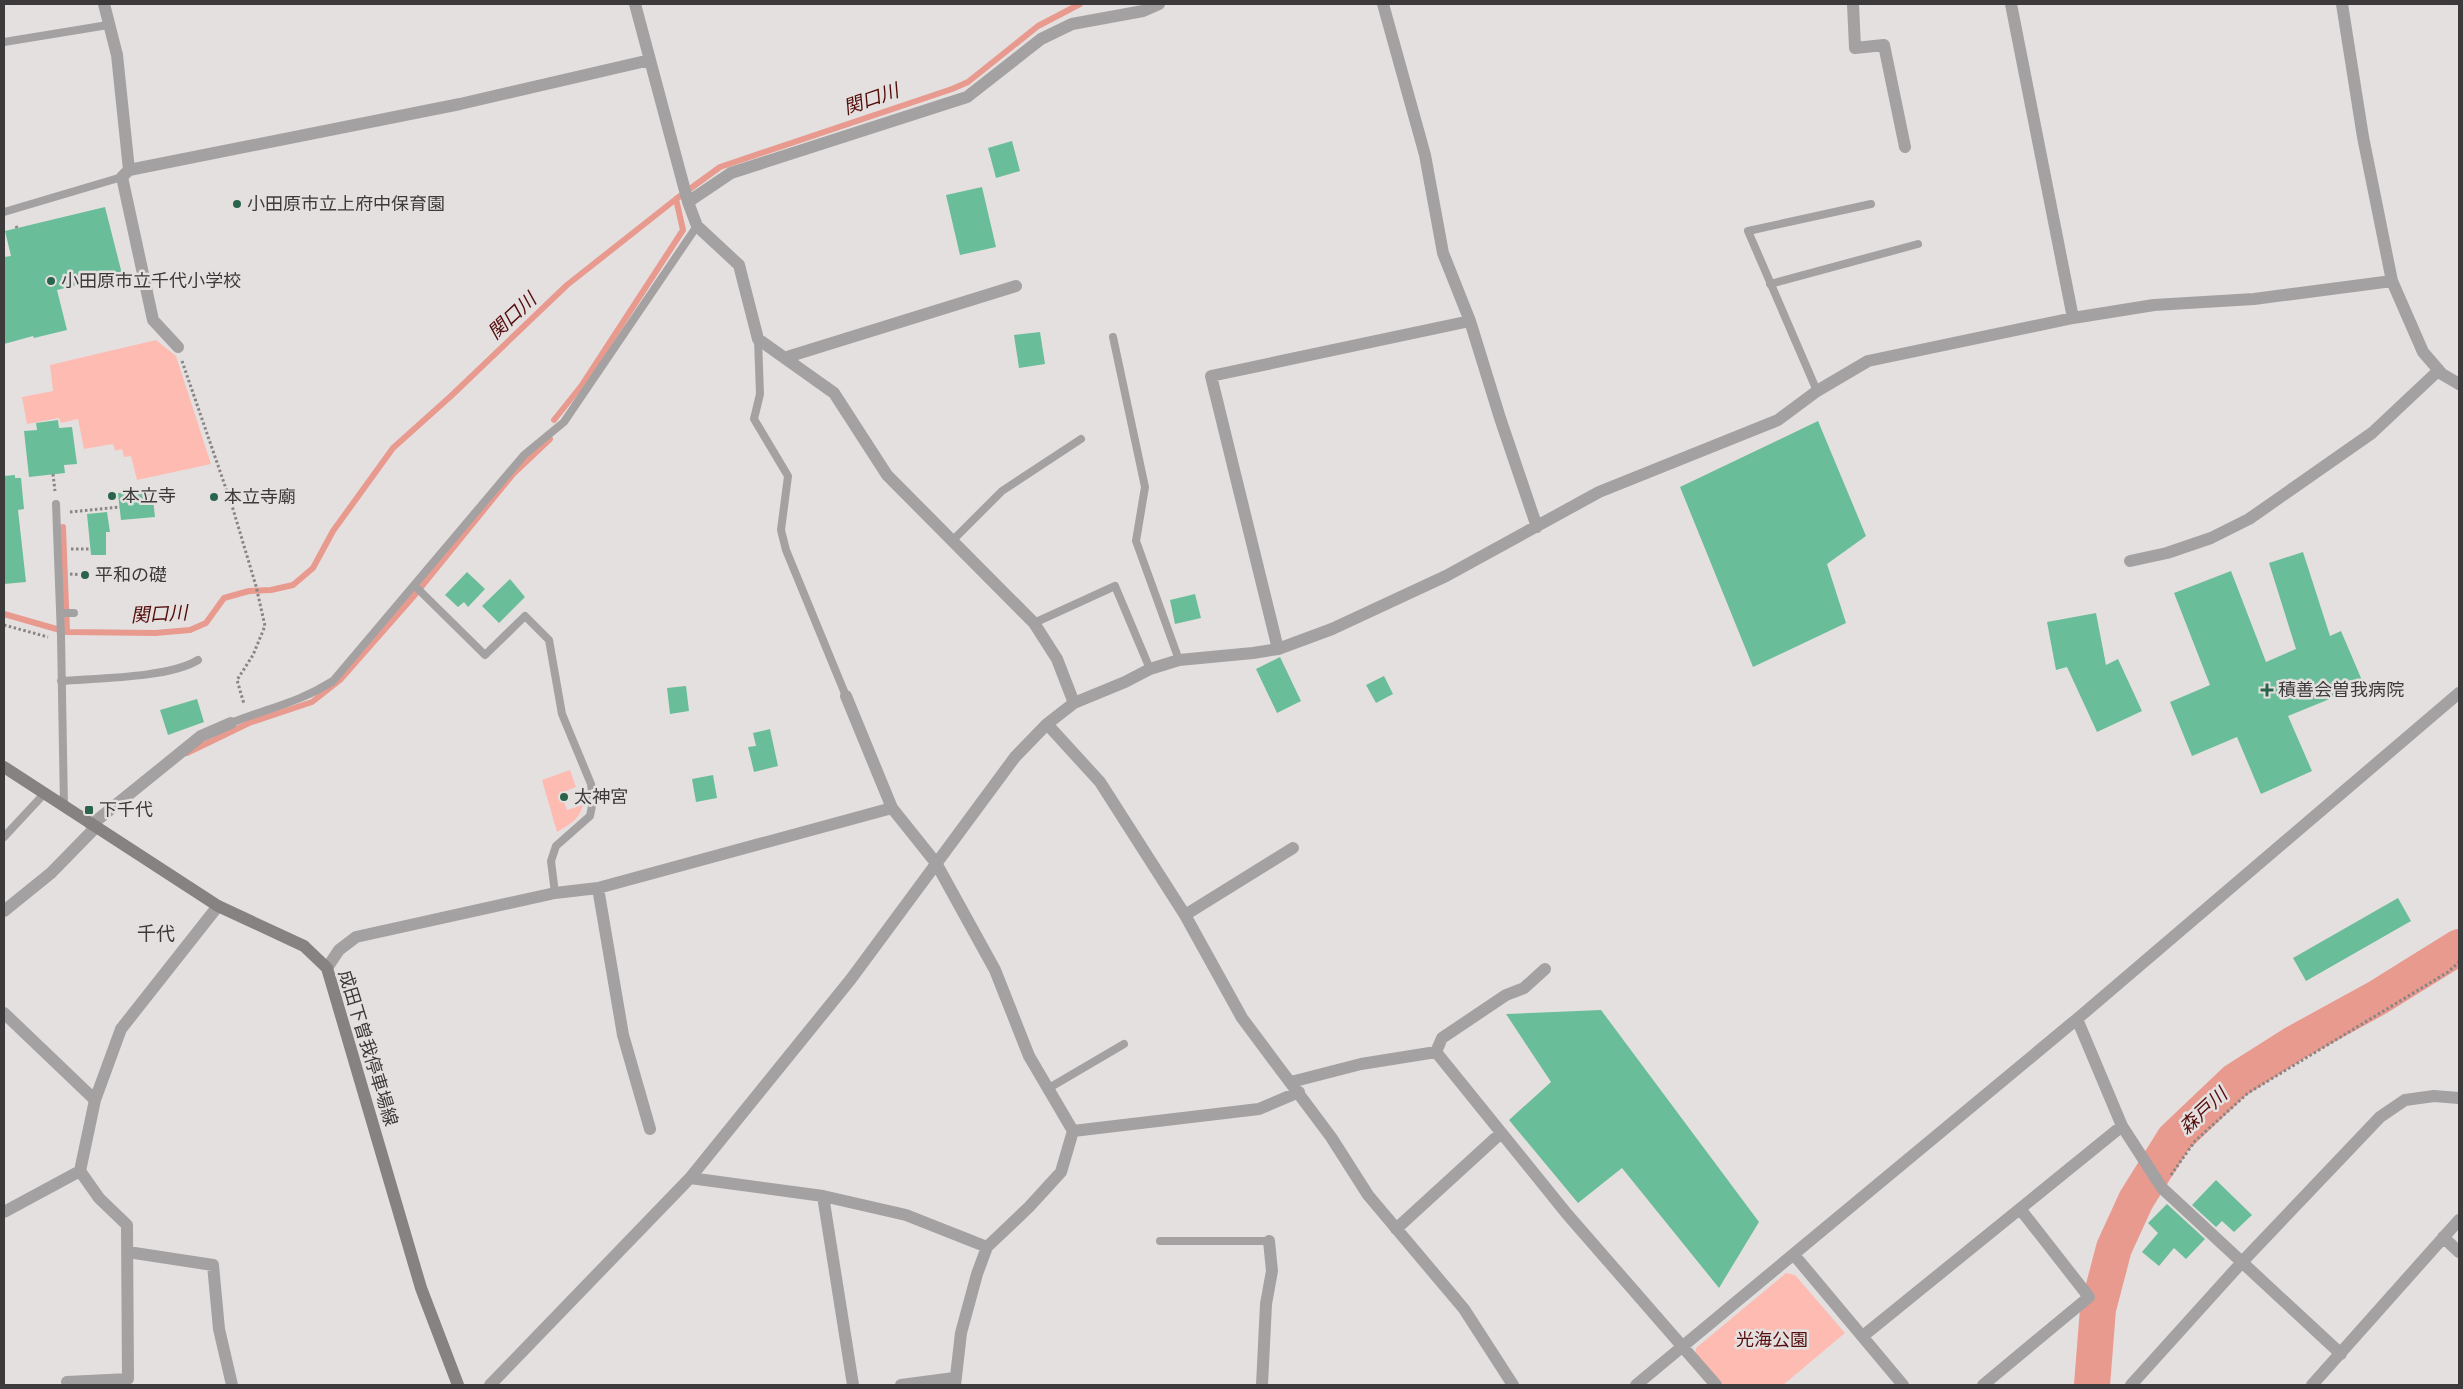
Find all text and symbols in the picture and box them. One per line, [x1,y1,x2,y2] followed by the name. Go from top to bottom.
[840,78,904,119] water label: 関口川
[247,193,445,215] place label: 小田原市立上府中保育園
[231,198,243,210] marker: 小田原市立上府中保育園
[61,270,241,292] place label: 小田原市立千代小学校
[45,275,57,287] marker: 小田原市立千代小学校
[483,287,542,344] water label: 関口川
[122,485,176,507] place label: 本立寺
[224,486,296,508] place label: 本立寺廟
[106,490,118,502] marker: 本立寺
[208,491,220,503] marker: 本立寺廟
[95,564,167,586] place label: 平和の礎
[79,569,91,581] marker: 平和の礎
[130,601,190,627] water label: 関口川
[2278,679,2404,701] place label: 積善会曽我病院
[2260,683,2274,697] marker: 積善会曽我病院
[574,786,628,808] place label: 太神宮
[558,791,570,803] marker: 太神宮
[99,799,153,821] place label: 下千代
[83,804,95,816] marker: 下千代
[137,922,175,945] district label: 千代
[334,967,402,1129] street label: 成田下曽我停車場線
[2174,1082,2233,1139] water label: 森戸川
[1736,1329,1808,1351] park label: 光海公園

